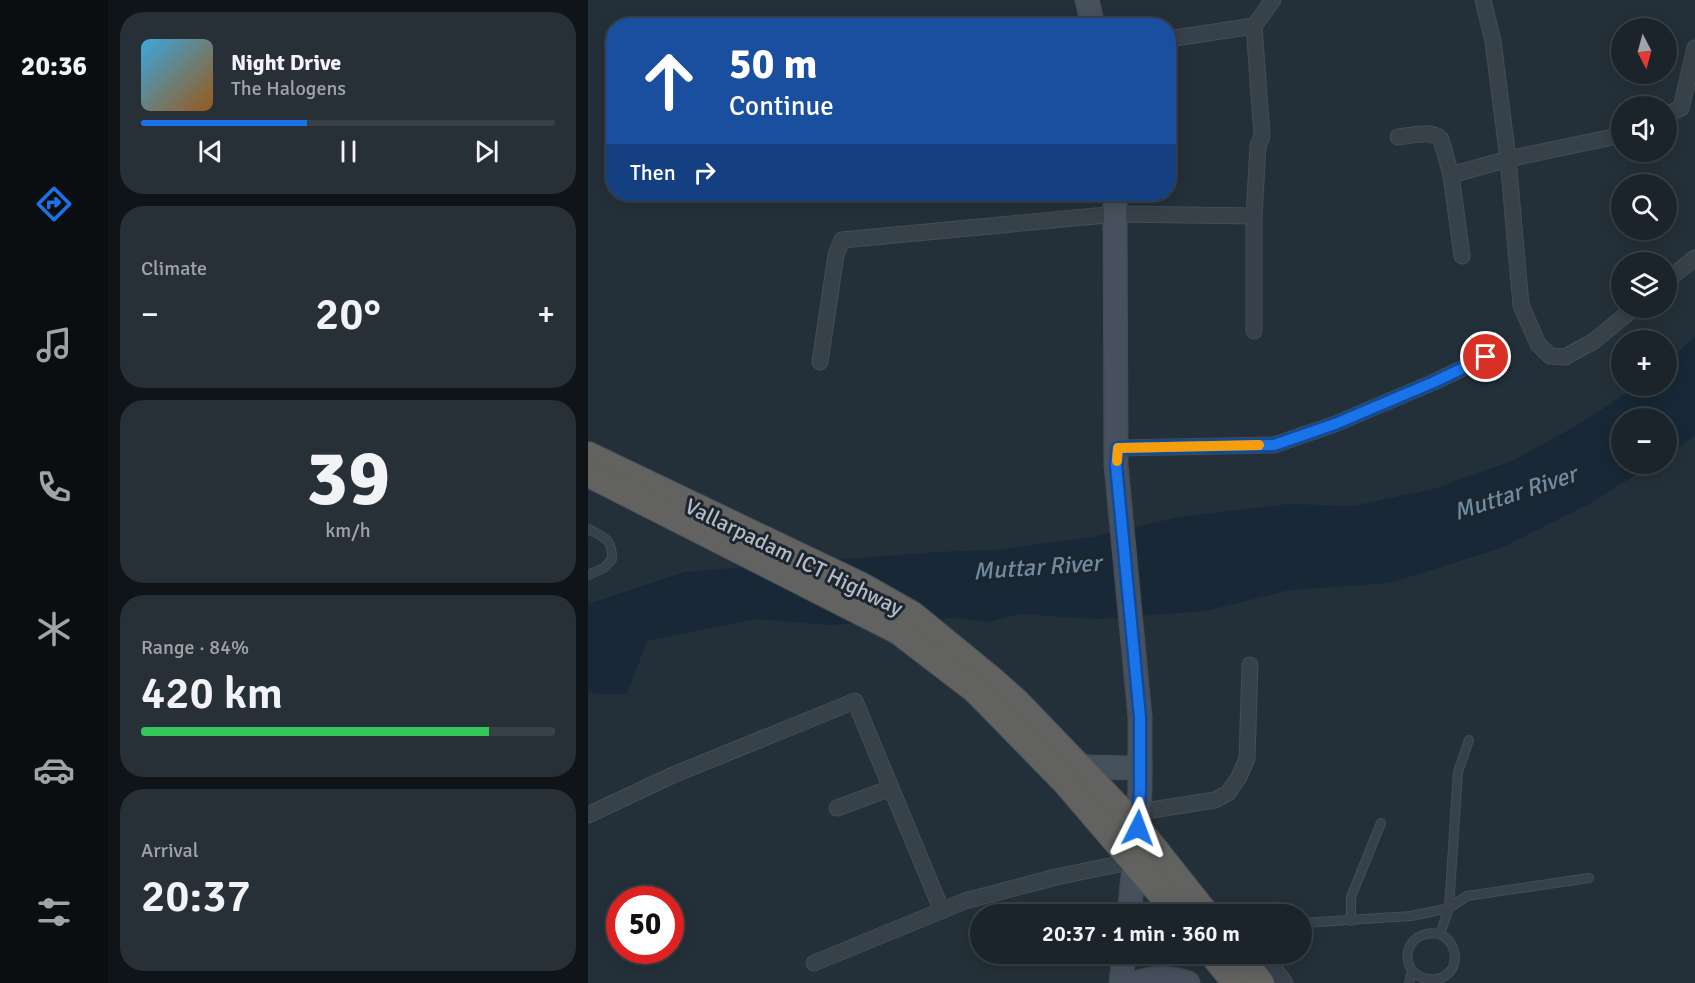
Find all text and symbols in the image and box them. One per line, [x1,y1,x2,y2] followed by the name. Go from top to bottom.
[1611,18,1677,84] north arrow
[1611,18,1677,474] map controls
[729,39,818,90] text: 50 m
[630,42,708,120] icon: ahead
[231,49,341,76] text: Night Drive
[21,50,87,83] text: 20:36
[231,76,346,101] text: The Halogens
[729,90,834,123] text: Continue
[1611,96,1677,162] button: sound
[194,135,227,168] icon: previous
[332,135,365,168] icon: pause
[470,135,503,168] icon: next
[688,156,721,189] icon: right
[630,159,676,186] text: Then
[1611,174,1677,240] button: search
[33,183,75,225] icon: directions
[1611,252,1677,318] button: layers
[141,256,207,281] text: Climate
[315,287,381,342] text: 20°
[141,294,159,335] text: −
[537,294,555,335] text: +
[33,324,75,366] icon: music
[1611,330,1677,396] button: +
[1460,331,1511,382] pin
[1469,340,1502,373] icon: arrive
[1611,408,1677,474] button: −
[306,431,390,527] text: 39
[1450,458,1583,527] water label: Muttar River
[33,466,75,508] icon: phone
[681,492,908,622] street label: Vallarpadam ICT Highway
[325,518,371,543] text: km/h
[972,547,1105,586] water label: Muttar River
[33,608,75,650] icon: climate
[141,635,249,660] text: Range · 84%
[141,666,283,721] text: 420 km
[33,749,75,791] icon: car
[1106,796,1170,860] position arrow
[141,838,199,863] text: Arrival
[141,869,251,924] text: 20:37
[606,886,684,964] speed limit sign: 50
[33,891,75,933] icon: filters
[1042,920,1240,947] text: 20:37 · 1 min · 360 m

